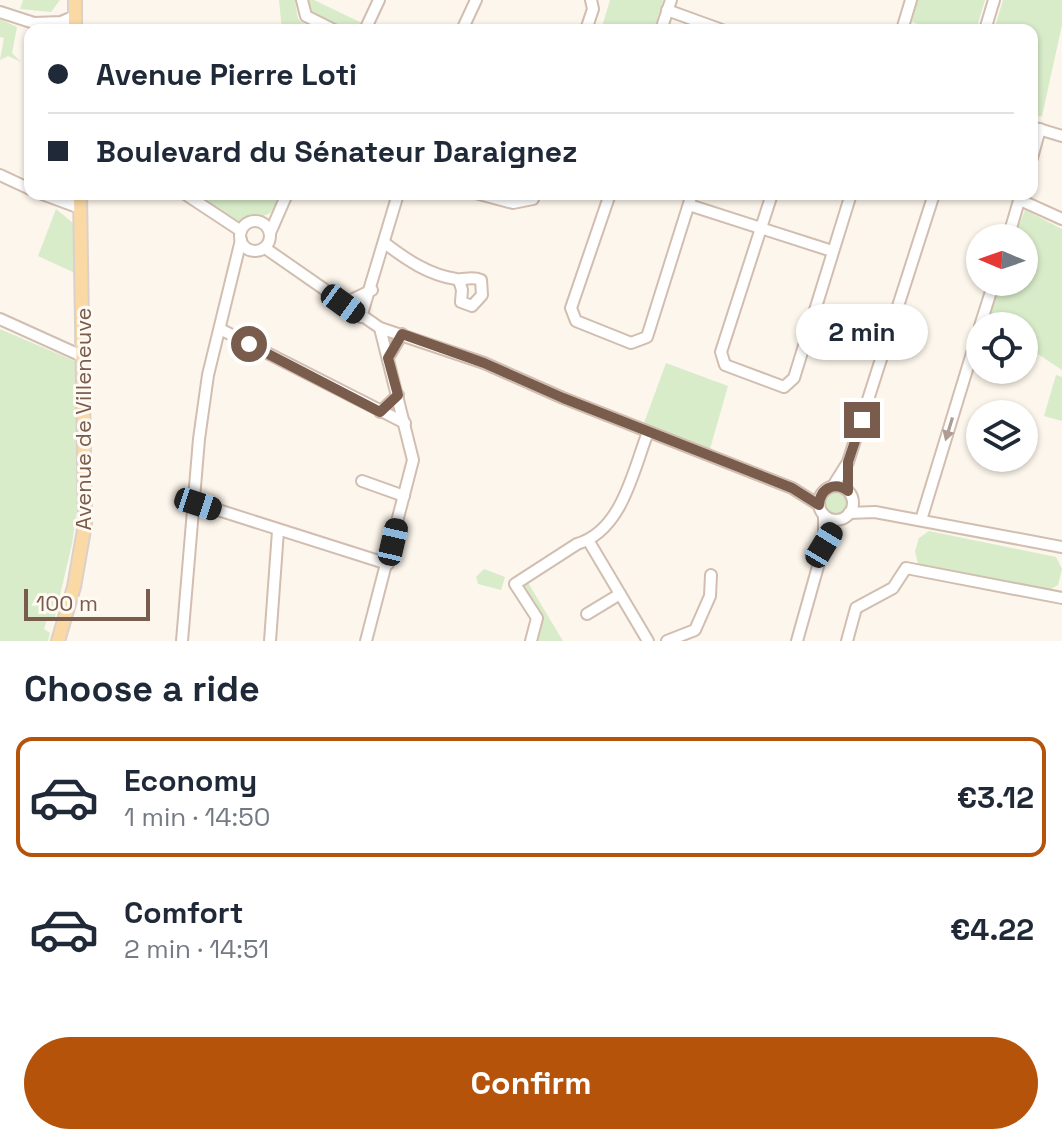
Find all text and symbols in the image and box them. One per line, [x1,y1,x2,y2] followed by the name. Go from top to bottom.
[96,55,357,94] text: Avenue Pierre Loti
[96,132,577,171] text: Boulevard du Sénateur Daraignez
[966,224,1038,296] north arrow
[966,224,1038,472] map controls
[317,280,369,328] car
[796,304,928,360] callout: 2 min
[69,307,97,531] street label: Avenue de Villeneuve
[966,312,1038,384] button: locate
[828,315,896,349] text: 2 min
[231,326,267,362] route start
[966,400,1038,472] button: layers
[844,402,880,438] route end
[942,417,955,441] one-way arrow
[171,485,225,523] car
[376,516,410,568] car
[801,518,847,572] car
[24,585,150,621] scale bar
[36,589,98,617] text: 100 m
[24,666,260,712] text: Choose a ride
[28,761,100,833] icon: car
[124,761,257,800] text: Economy
[957,778,1034,817] text: €3.12
[124,800,270,834] text: 1 min · 14:50
[28,893,100,965] icon: car
[124,893,243,932] text: Comfort
[950,910,1034,949] text: €4.22
[124,932,269,966] text: 2 min · 14:51
[24,1037,1038,1129] button: Confirm

